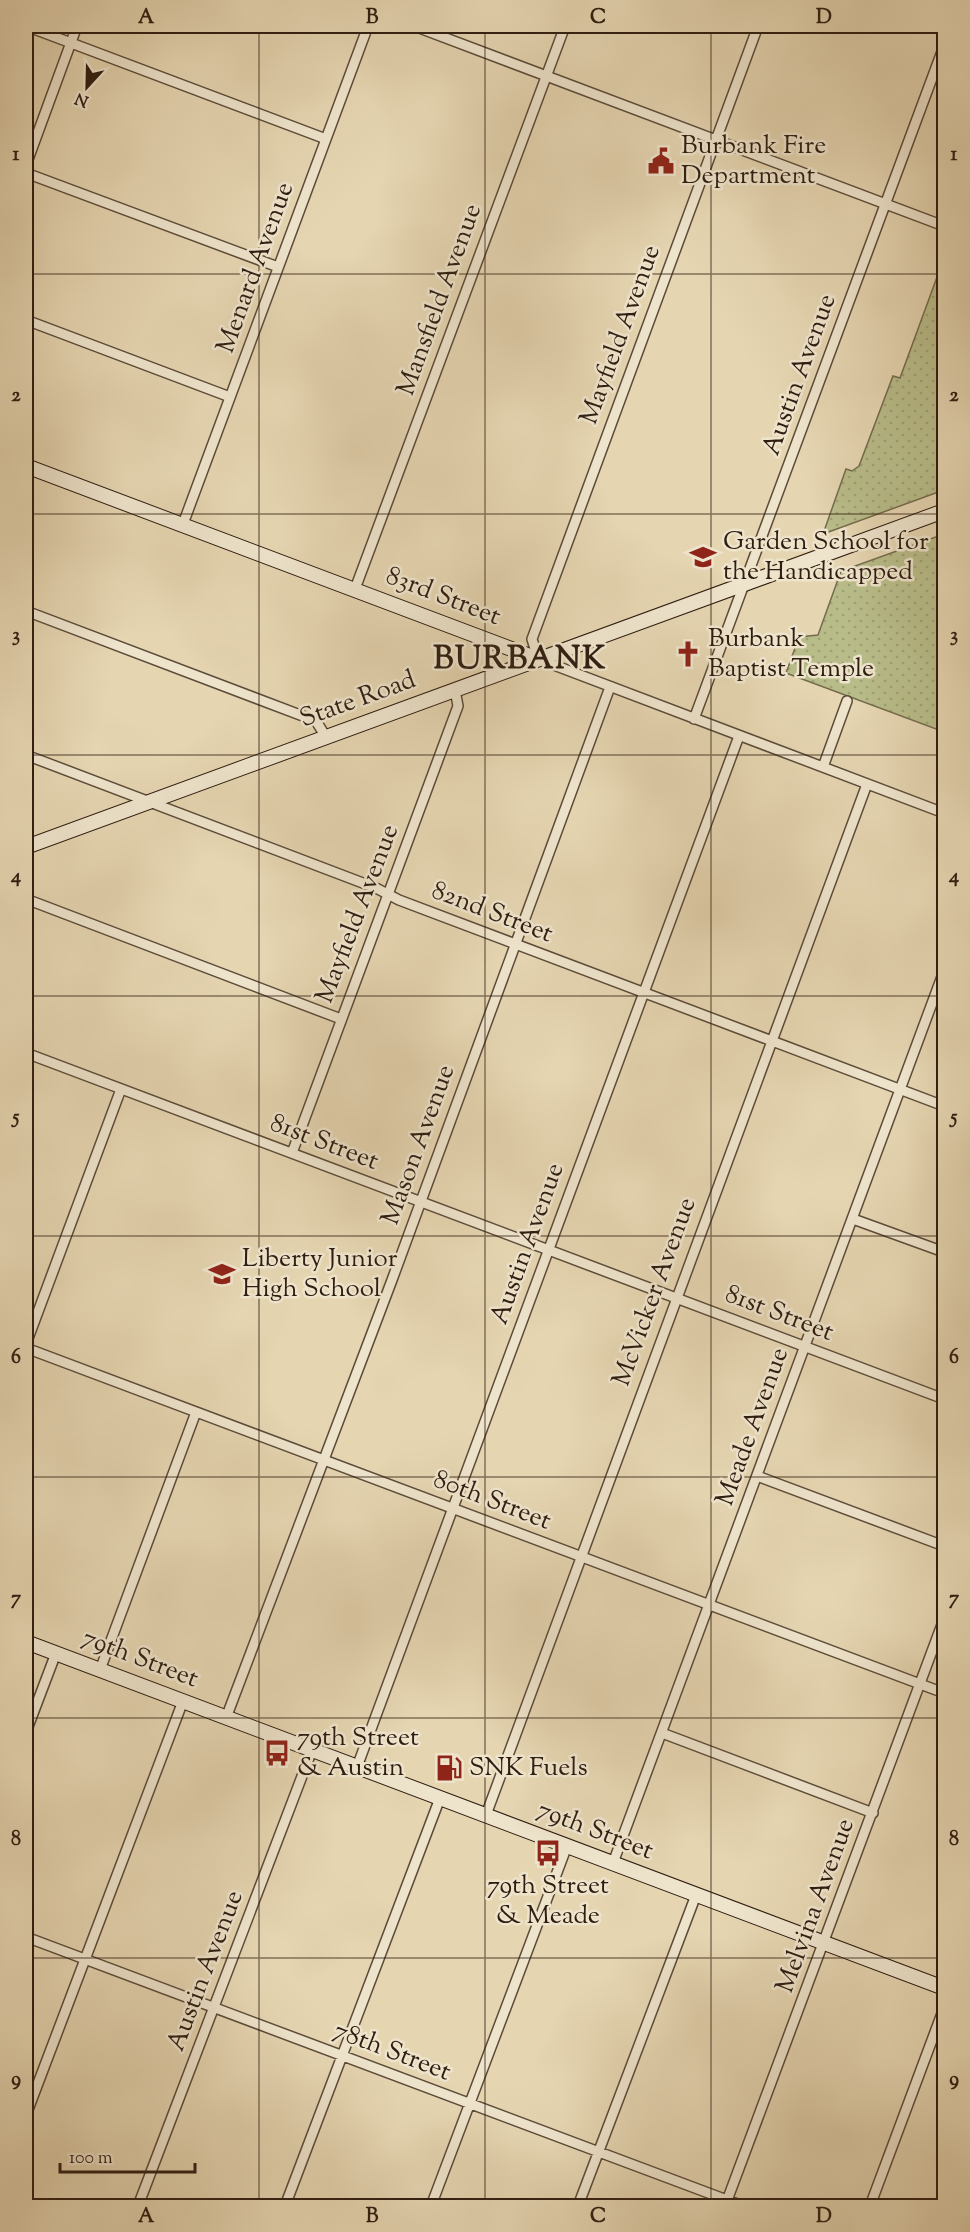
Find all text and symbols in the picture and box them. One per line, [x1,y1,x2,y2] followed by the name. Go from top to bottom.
[138,4,155,33] text: A
[366,4,379,33] text: B
[590,4,606,33] text: C
[816,4,832,33] text: D
[57,57,117,117] north arrow
[72,85,93,112] text: N
[681,128,826,195] place label: Burbank Fire Department
[13,141,20,170] text: 1
[951,141,958,170] text: 1
[646,146,676,176] public building icon: Burbank Fire Department
[208,177,304,359] street label: Menard Avenue
[388,199,492,401] street label: Mansfield Avenue
[571,240,671,430] street label: Mayfield Avenue
[754,289,846,461] street label: Austin Avenue
[11,382,21,411] text: 2
[949,382,959,411] text: 2
[723,524,929,591] place label: Garden School for the Handicapped
[688,542,718,572] school or university icon: Garden School for the Handicapped
[380,558,506,636] street label: 83rd Street
[708,621,874,688] place label: Burbank Baptist Temple
[12,622,20,651] text: 3
[950,622,958,651] text: 3
[433,637,607,683] district label: BURBANK
[673,639,703,669] church icon: Burbank Baptist Temple
[295,662,422,738] street label: State Road
[307,819,409,1009] street label: Mayfield Avenue
[10,863,21,892] text: 4
[948,863,959,892] text: 4
[426,873,558,953] street label: 82nd Street
[373,1060,465,1230] street label: Mason Avenue
[11,1104,20,1133] text: 5
[949,1104,958,1133] text: 5
[264,1105,384,1181] street label: 81st Street
[482,1158,574,1330] street label: Austin Avenue
[604,1192,706,1392] street label: McVicker Avenue
[242,1241,398,1308] place label: Liberty Junior High School
[207,1259,237,1289] school or university icon: Liberty Junior High School
[719,1276,839,1352] street label: 81st Street
[707,1343,799,1511] street label: Meade Avenue
[11,1344,21,1373] text: 6
[949,1344,959,1373] text: 6
[428,1462,556,1540] street label: 80th Street
[11,1585,22,1614] text: 7
[949,1585,960,1614] text: 7
[76,1620,204,1698] street label: 79th Street
[297,1720,419,1787] place label: 79th Street & Austin
[262,1738,292,1768] bus stop icon: 79th Street & Austin
[469,1750,588,1787] place label: SNK Fuels
[434,1753,464,1783] fuel station icon: SNK Fuels
[531,1792,659,1870] street label: 79th Street
[767,1814,865,1998] street label: Melvina Avenue
[11,1826,21,1855] text: 8
[949,1826,959,1855] text: 8
[533,1838,563,1868] bus stop icon: 79th Street & Meade
[487,1868,609,1935] place label: 79th Street & Meade
[158,1885,254,2057] street label: Austin Avenue
[328,2013,456,2091] street label: 78th Street
[11,2066,21,2095] text: 9
[949,2066,959,2095] text: 9
[60,2136,195,2174] scale bar
[69,2146,113,2172] text: 100 m
[138,2203,155,2232] text: A
[366,2203,379,2232] text: B
[590,2203,606,2232] text: C
[816,2203,832,2232] text: D

